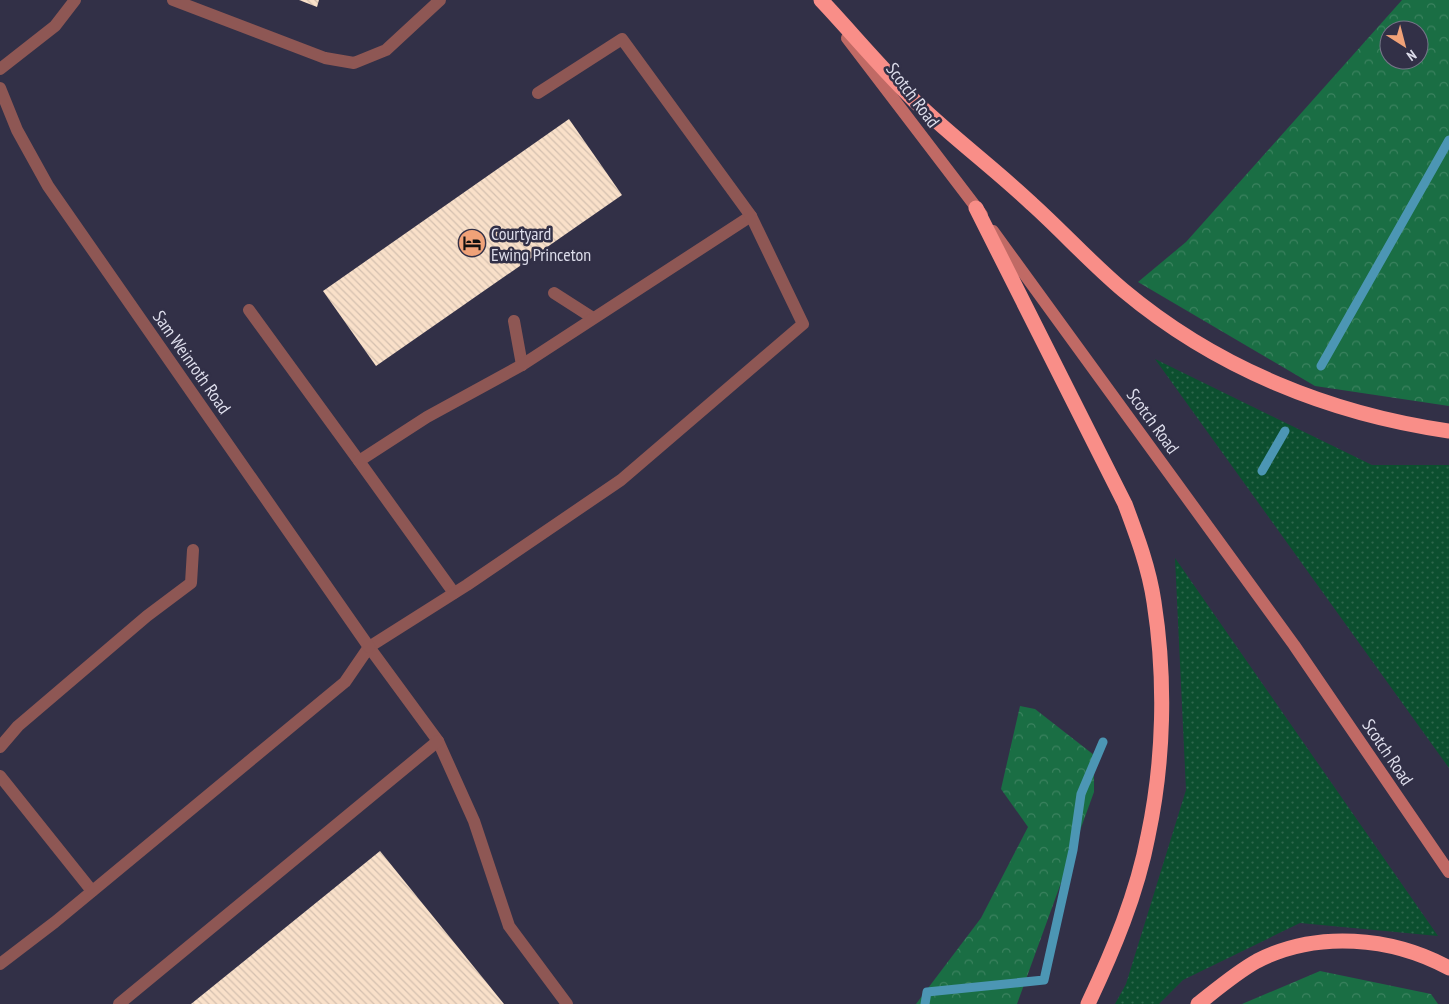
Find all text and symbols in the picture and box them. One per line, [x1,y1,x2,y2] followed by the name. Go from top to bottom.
[1379,20,1429,70] north arrow
[1403,46,1420,65] text: N
[881,58,945,132] street label: Scotch Road
[491,222,591,266] place label: Courtyard Ewing Princeton
[457,228,487,258] hotel icon: Courtyard Ewing Princeton
[148,306,236,418] street label: Sam Weinroth Road
[1122,384,1184,458] street label: Scotch Road
[1357,714,1419,790] street label: Scotch Road

